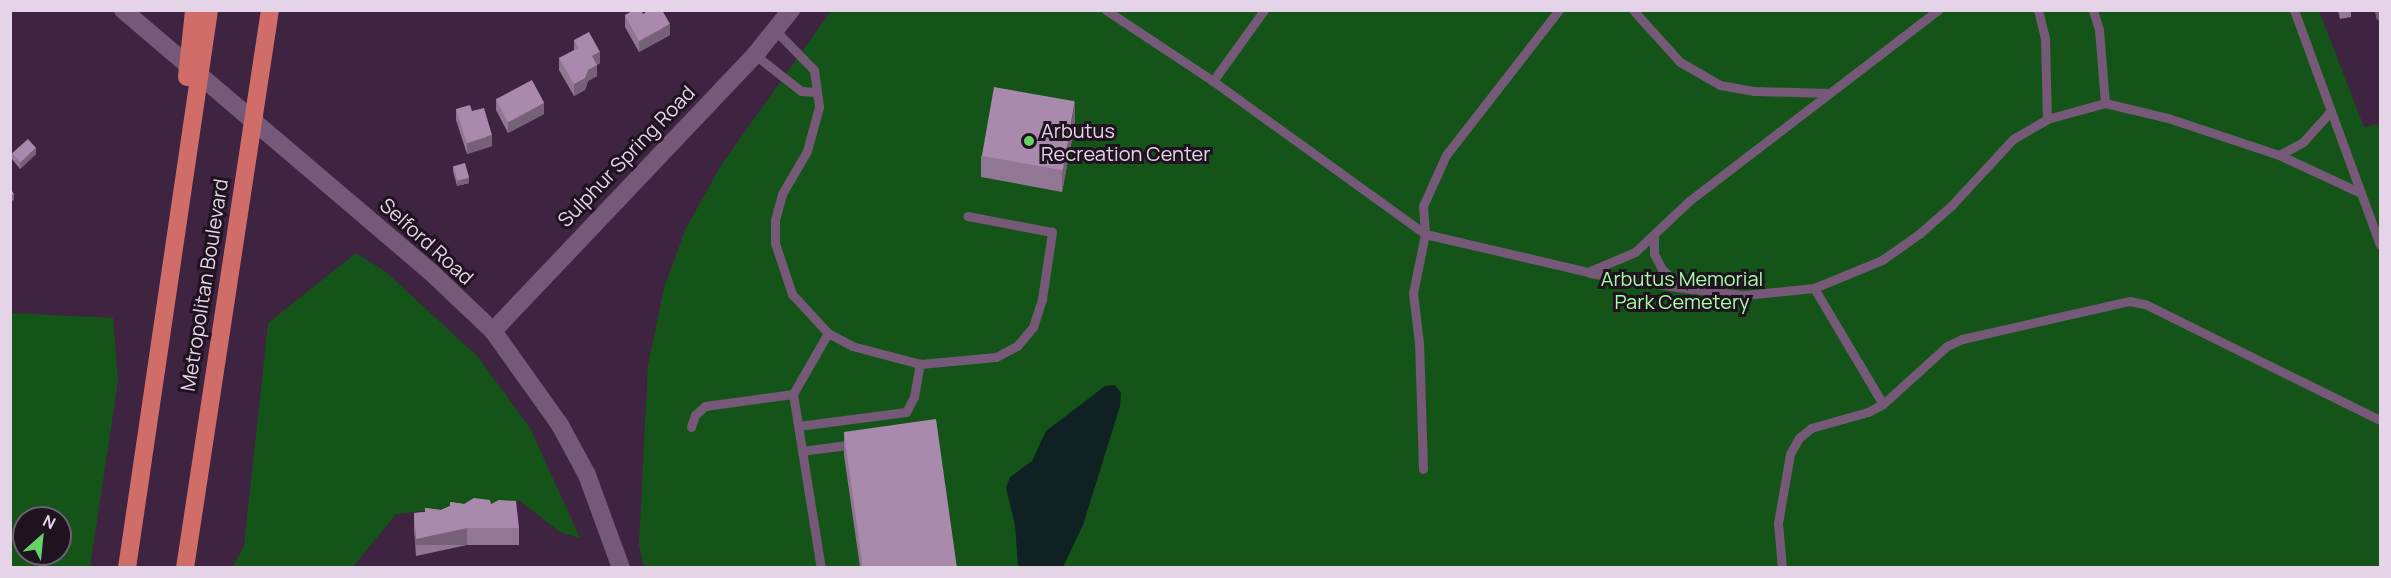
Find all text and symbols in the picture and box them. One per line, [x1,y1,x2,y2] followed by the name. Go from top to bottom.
[552,80,700,232] street label: Sulphur Spring Road
[1041,118,1210,165] place label: Arbutus Recreation Center
[1022,134,1036,148] marker: Arbutus Recreation Center
[175,177,233,393] street label: Metropolitan Boulevard
[375,193,479,289] street label: Selford Road
[1601,266,1763,313] park label: Arbutus Memorial Park Cemetery
[12,506,72,566] north arrow
[39,509,59,534] text: N

